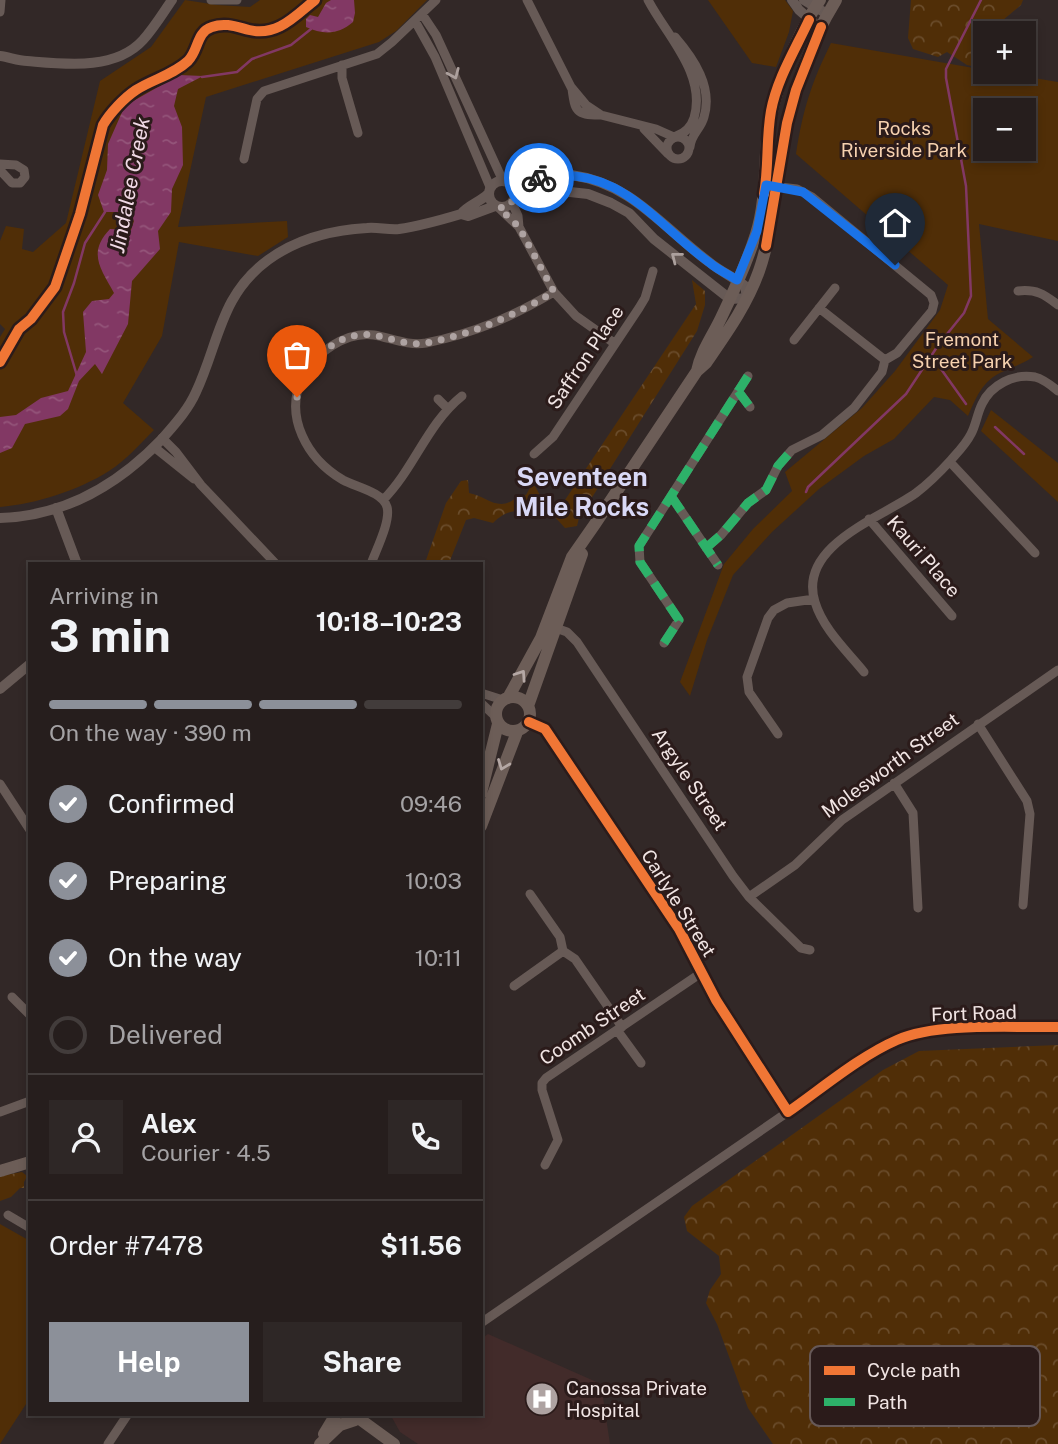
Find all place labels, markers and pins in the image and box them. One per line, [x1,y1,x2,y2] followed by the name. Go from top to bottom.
[865,193,925,265] pin
[267,325,327,397] pin
[566,1377,707,1421] place label: Canossa Private Hospital
[523,1380,561,1418] hospital icon: Canossa Private Hospital

